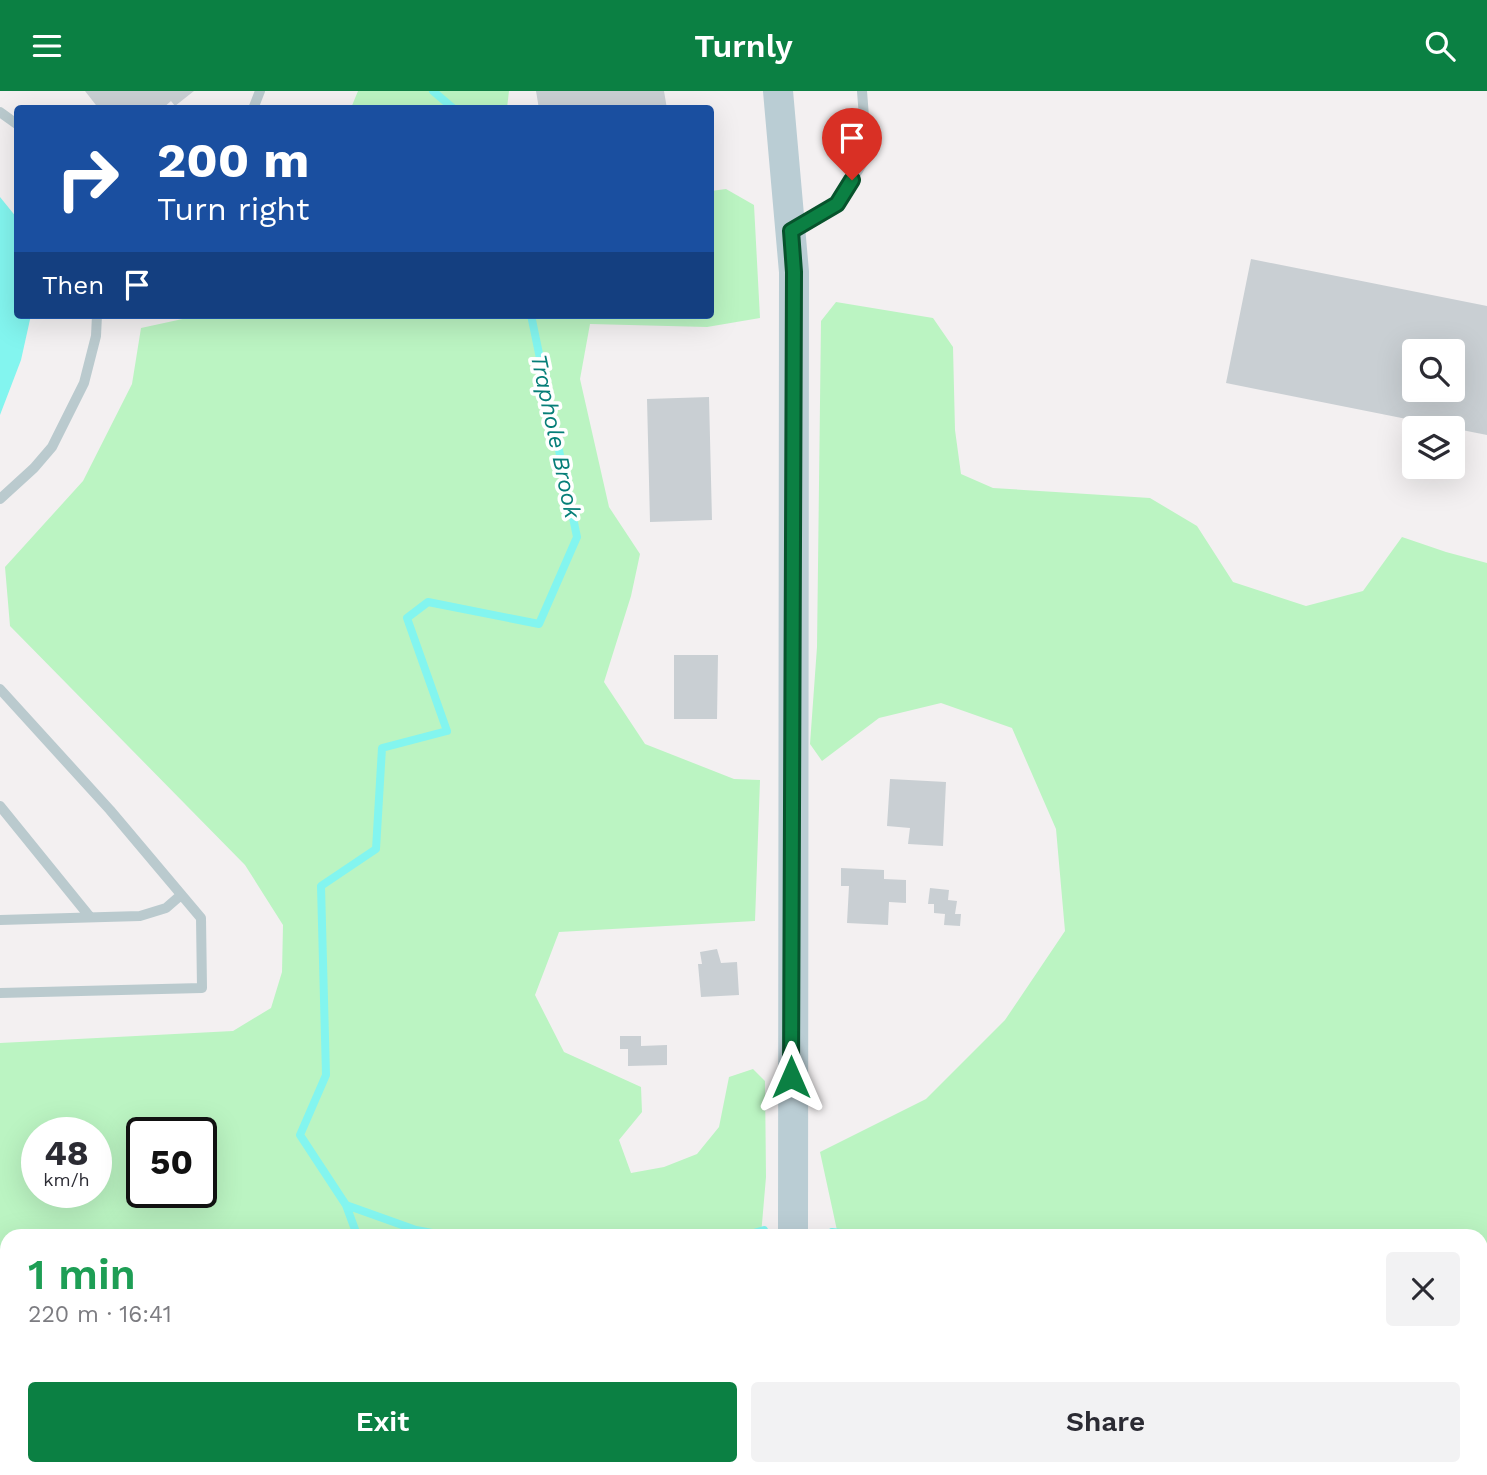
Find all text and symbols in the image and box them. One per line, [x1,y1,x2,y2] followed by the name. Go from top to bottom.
[28,27,66,65] icon: menu
[694,27,793,65] text: Turnly
[1421,27,1459,65] icon: search
[822,108,882,180] pin
[833,119,871,157] icon: arrive
[157,131,309,189] text: 200 m
[42,133,133,224] icon: right
[157,190,309,228] text: Turn right
[118,266,156,304] icon: arrive
[42,270,104,300] text: Then
[1402,339,1465,479] map controls
[1402,339,1465,402] button: search
[525,352,586,522] water label: Traphole Brook
[1402,416,1465,479] button: layers
[754,1040,828,1114] position arrow
[126,1117,217,1208] speed limit sign: 50
[44,1132,89,1174] text: 48
[43,1169,90,1190] text: km/h
[28,1250,136,1299] text: 1 min
[1386,1252,1460,1326] button: close
[28,1301,172,1328] text: 220 m · 16:41
[28,1382,737,1462] button: Exit
[751,1382,1460,1462] button: Share

